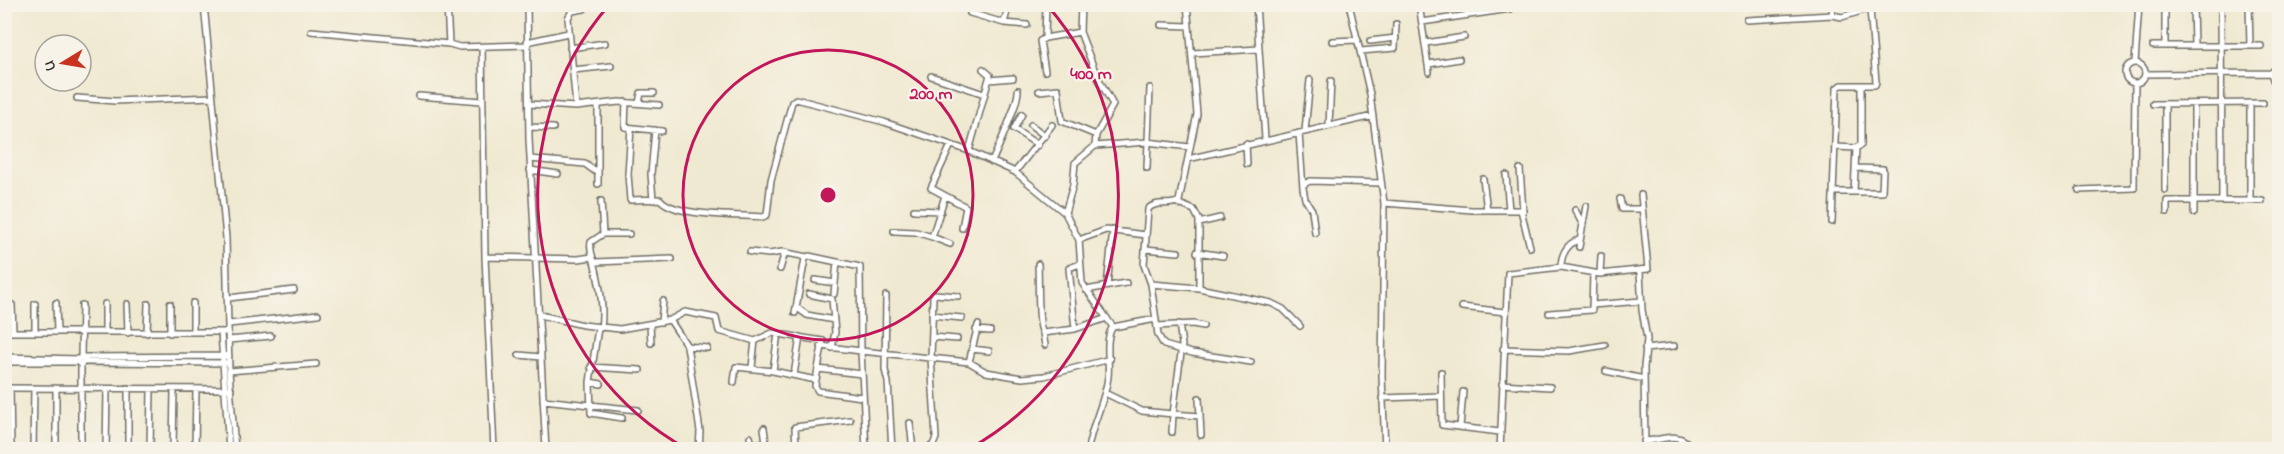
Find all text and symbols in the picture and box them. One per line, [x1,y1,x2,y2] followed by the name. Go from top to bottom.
[33,33,93,93] north arrow
[37,58,63,73] text: U
[1070,62,1112,88] text: 400 m
[909,82,953,108] text: 200 m
[818,185,838,205] centre of rings

